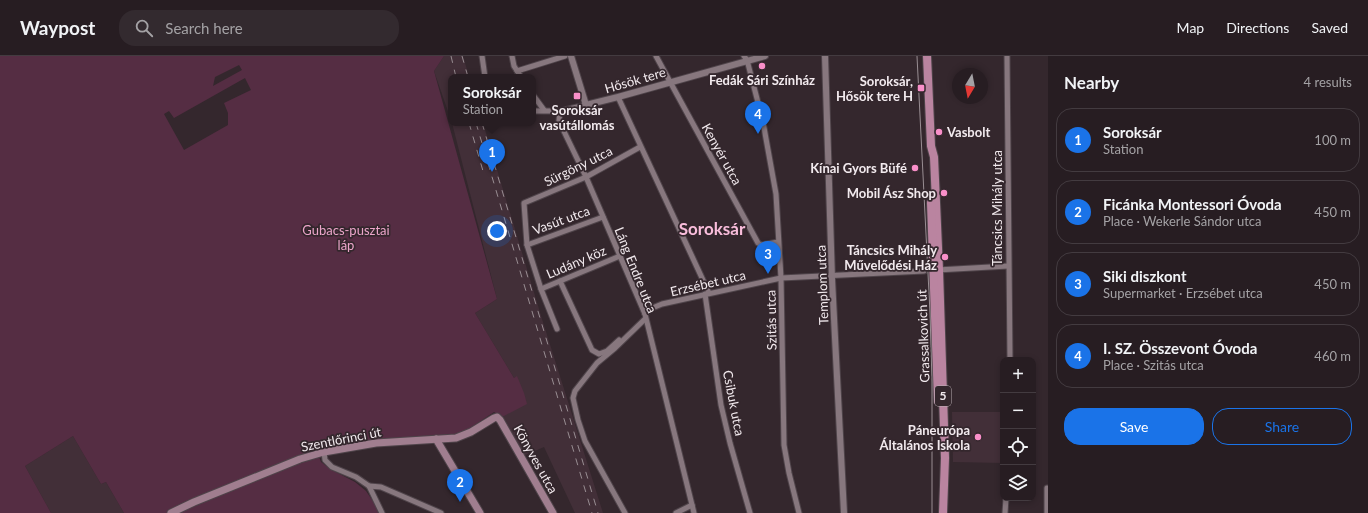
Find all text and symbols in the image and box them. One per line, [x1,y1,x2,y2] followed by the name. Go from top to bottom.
[119,10,399,46] search box
[20,16,95,39] text: Waypost
[133,17,155,39] icon: search
[165,19,243,37] text: Search here
[1177,19,1204,36] text: Map
[1226,19,1289,36] text: Directions
[1311,19,1348,36] text: Saved
[757,61,767,71] marker: Fedák Sári Színház
[603,64,668,96] street label: Hősök tere
[952,68,988,104] north arrow
[709,72,815,88] place label: Fedák Sári Színház
[1064,72,1119,93] text: Nearby
[836,73,913,104] place label: Soroksár, Hősök tere H
[448,74,536,126] popup
[1304,74,1352,90] text: 4 results
[463,83,521,101] text: Soroksár
[916,83,926,93] marker: Soroksár, Hősök tere H
[572,91,582,101] marker: Soroksár vasútállomás
[463,101,503,117] text: Station
[745,101,771,134] pin: 4
[540,102,615,133] place label: Soroksár vasútállomás
[699,120,745,188] street label: Kenyér utca
[1103,123,1162,141] text: Soroksár
[946,124,990,140] place label: Vasbolt
[934,127,944,137] marker: Vasbolt
[1074,132,1082,148] text: 1
[1314,132,1351,148] text: 100 m
[479,139,505,172] pin: 1
[1103,141,1143,157] text: Station
[541,143,615,189] street label: Sürgöny utca
[989,150,1005,266] street label: Táncsics Mihály utca
[810,160,907,176] place label: Kínai Gyors Büfé
[910,163,920,173] marker: Kínai Gyors Büfé
[847,185,936,201] place label: Mobil Ász Shop
[939,188,949,198] marker: Mobil Ász Shop
[1103,195,1282,213] text: Ficánka Montessori Óvoda
[530,202,592,238] street label: Vasút utca
[1074,204,1082,220] text: 2
[1314,204,1351,220] text: 450 m
[1103,213,1261,229] text: Place · Wekerle Sándor utca
[679,218,746,239] district label: Soroksár
[487,221,507,241] your location
[302,222,390,253] park label: Gubacs-pusztai láp
[611,225,661,315] street label: Láng Endre utca
[755,241,781,274] pin: 3
[544,242,608,282] street label: Ludány köz
[844,242,937,273] place label: Táncsics Mihály Művelődési Ház
[813,245,831,325] street label: Templom utca
[940,252,950,262] marker: Táncsics Mihály Művelődési Ház
[669,267,747,299] street label: Erzsébet utca
[1103,267,1186,285] text: Siki diszkont
[1074,276,1082,292] text: 3
[1314,276,1351,292] text: 450 m
[1103,285,1263,301] text: Supermarket · Erzsébet utca
[913,289,933,383] street label: Grassalkovich út
[762,290,780,350] street label: Szitás utca
[1103,339,1257,357] text: I. SZ. Összevont Óvoda
[1074,348,1082,364] text: 4
[1314,348,1351,364] text: 460 m
[1000,357,1036,501] map controls
[1000,357,1036,393] button: +
[1103,357,1204,373] text: Place · Szitás utca
[720,369,748,437] street label: Csibuk utca
[935,386,951,406] road number: 5
[1000,393,1036,429] button: −
[1064,408,1204,445] button: Save
[1212,408,1352,445] button: Share
[511,422,561,496] street label: Könyves utca
[879,422,970,453] place label: Páneurópa Általános Iskola
[300,423,383,455] street label: Szentlőrinci út
[1000,429,1036,465] button: locate
[973,432,983,442] marker: Páneurópa Általános Iskola
[1000,465,1036,501] button: layers
[447,469,473,502] pin: 2

